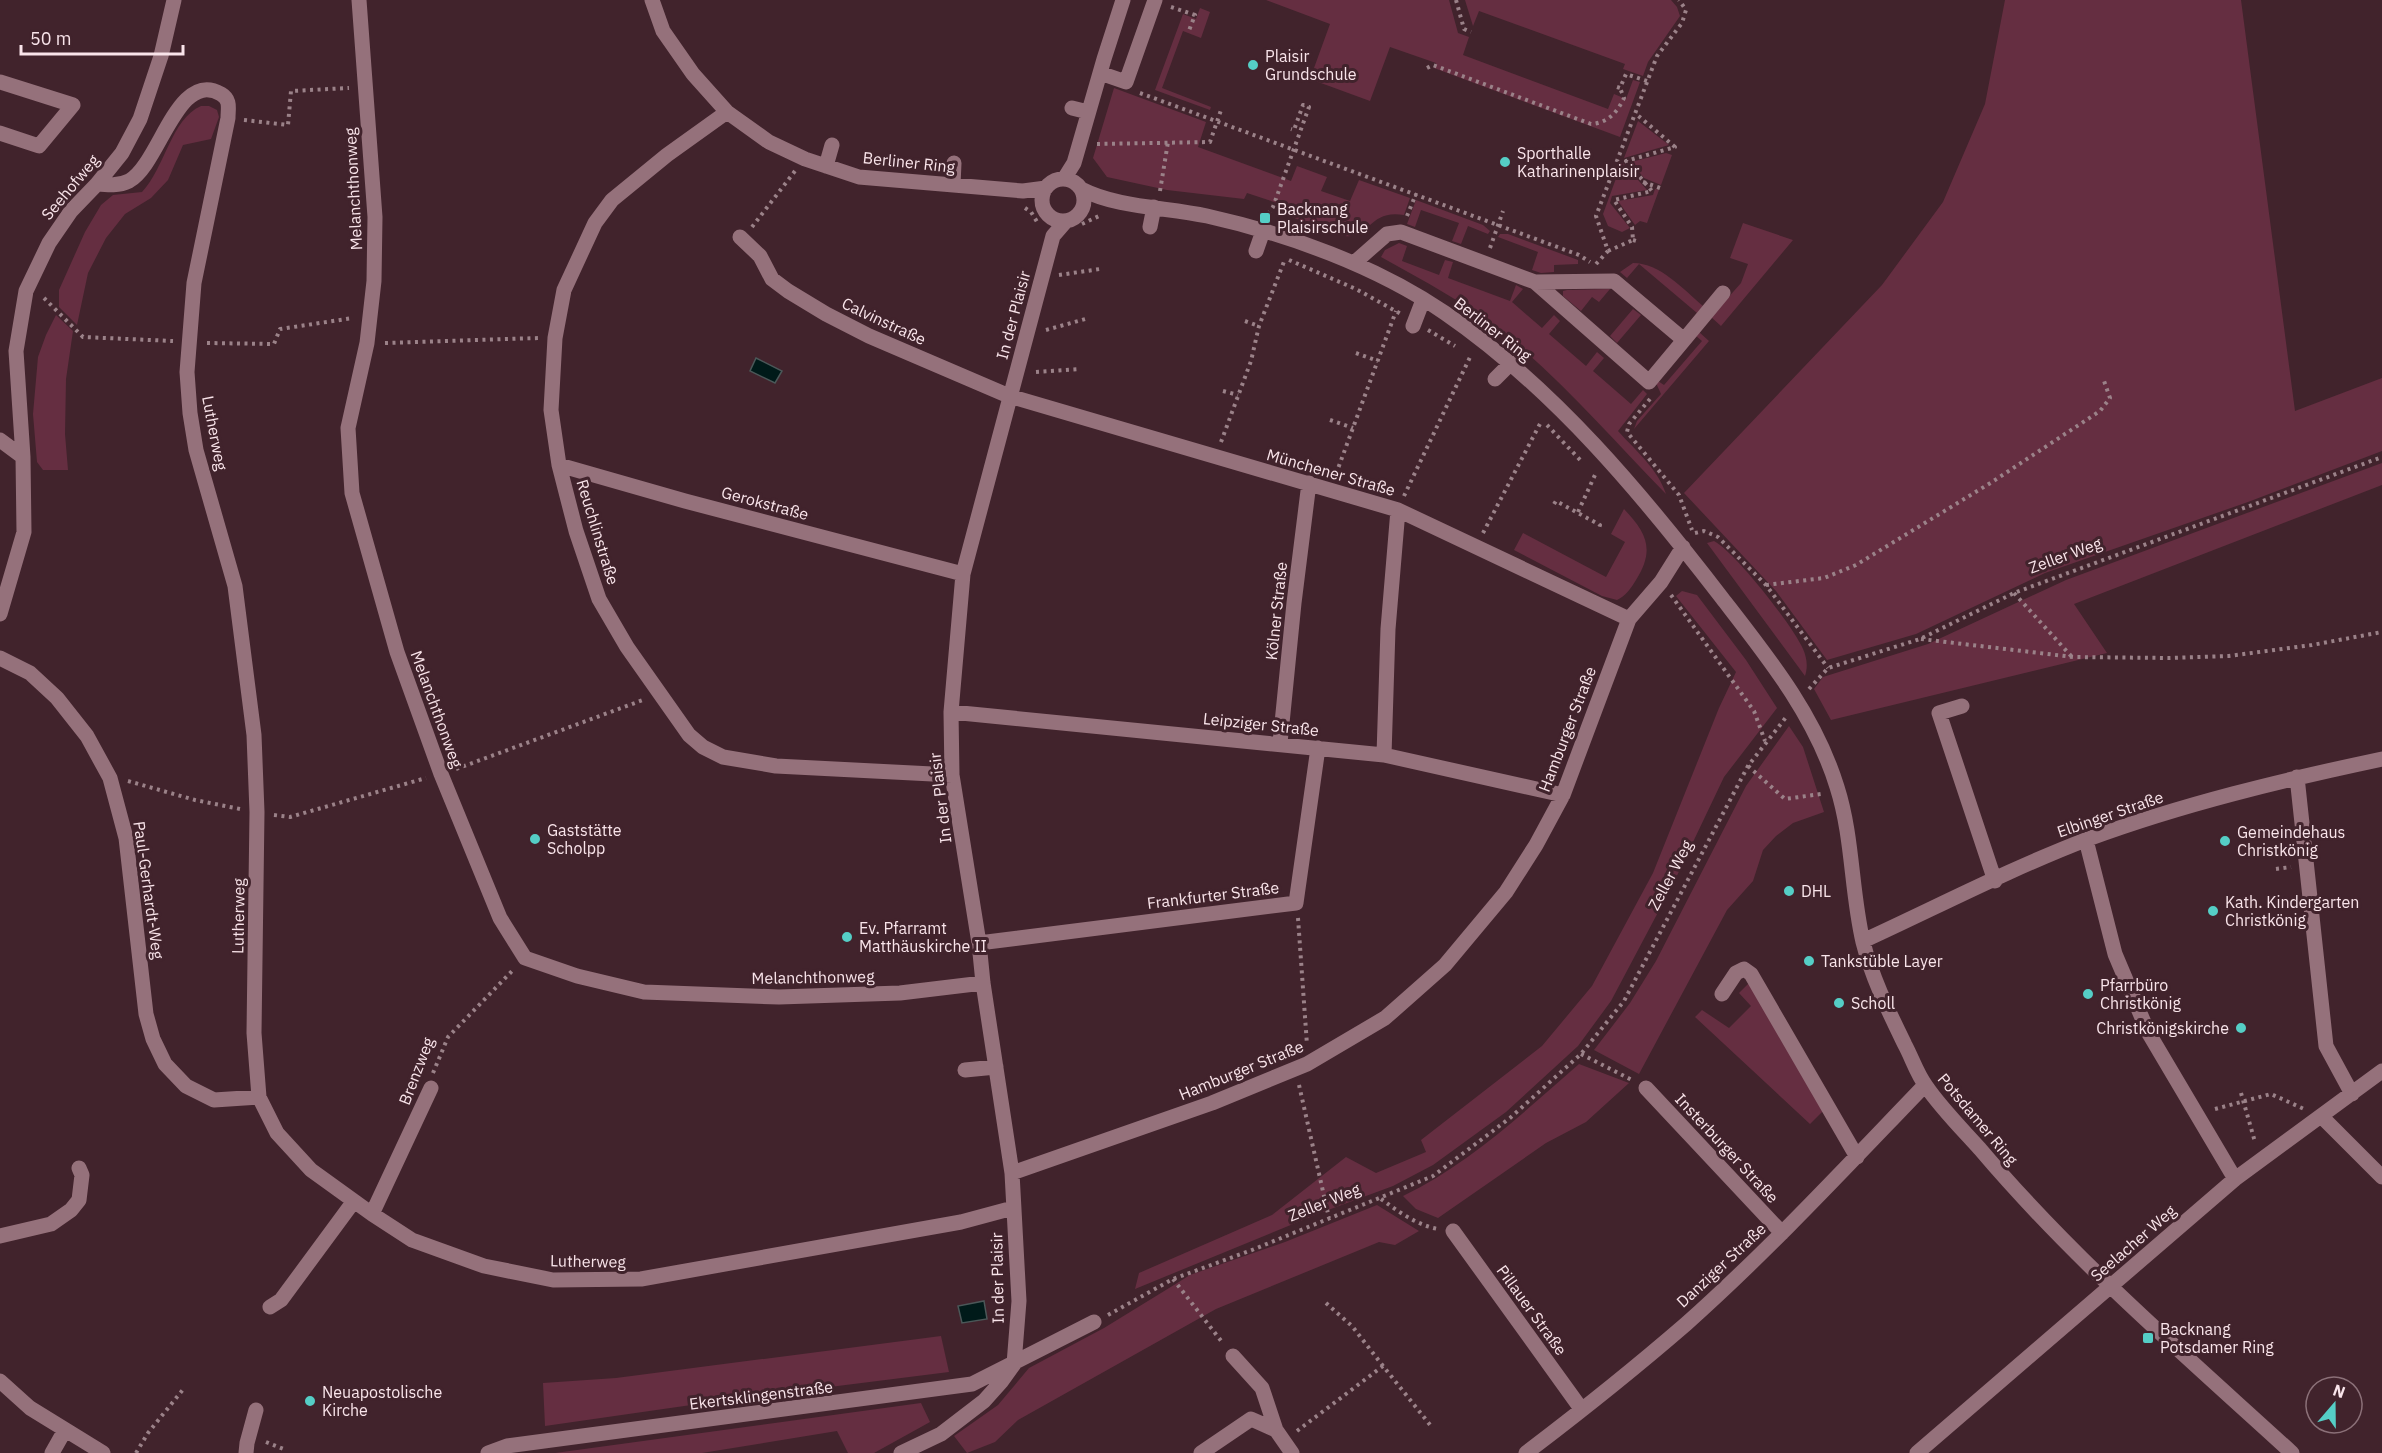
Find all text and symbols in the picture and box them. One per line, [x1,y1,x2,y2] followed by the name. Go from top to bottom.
[21,18,183,56] scale bar
[30,27,72,50] text: 50 m
[1265,46,1357,84] place label: Plaisir Grundschule
[1246,58,1260,72] marker: Plaisir Grundschule
[340,127,366,251] street label: Melanchthonweg
[1517,143,1639,181] place label: Sporthalle Katharinenplaisir
[862,147,957,177] street label: Berliner Ring
[37,150,104,224] street label: Seehofweg
[1498,155,1512,169] marker: Sporthalle Katharinenplaisir
[1277,199,1369,237] place label: Backnang Plaisirschule
[1258,211,1272,225] marker: Backnang Plaisirschule
[992,268,1034,362] street label: In der Plaisir
[839,293,929,349] street label: Calvinstraße
[1450,293,1536,366] street label: Berliner Ring
[198,394,232,473] street label: Lutherweg
[1264,444,1398,500] street label: Münchener Straße
[572,477,624,587] street label: Reuchlinstraße
[719,482,811,524] street label: Gerokstraße
[2026,532,2105,577] street label: Zeller Weg
[1261,561,1291,661] street label: Kölner Straße
[407,648,468,771] street label: Melanchthonweg
[1534,663,1600,795] street label: Hamburger Straße
[1202,708,1320,740] street label: Leipziger Straße
[924,751,955,844] street label: In der Plaisir
[2054,786,2166,842] street label: Elbinger Straße
[129,820,169,961] street label: Paul-Gerhardt-Weg
[547,820,622,858] place label: Gaststätte Scholpp
[2237,822,2345,860] place label: Gemeindehaus Christkönig
[528,832,542,846] marker: Gaststätte Scholpp
[2218,834,2232,848] marker: Gemeindehaus Christkönig
[1643,836,1697,913] street label: Zeller Weg
[227,877,249,954] street label: Lutherweg
[1146,877,1280,913] street label: Frankfurter Straße
[1801,881,1831,901] place label: DHL
[1782,884,1796,898] marker: DHL
[2225,892,2359,930] place label: Kath. Kindergarten Christkönig
[2206,904,2220,918] marker: Kath. Kindergarten Christkönig
[859,918,987,956] place label: Ev. Pfarramt Matthäuskirche II
[840,930,854,944] marker: Ev. Pfarramt Matthäuskirche II
[1821,951,1943,971] place label: Tankstüble Layer
[1802,954,1816,968] marker: Tankstüble Layer
[751,966,875,988] street label: Melanchthonweg
[2100,975,2181,1013] place label: Pfarrbüro Christkönig
[2081,987,2095,1001] marker: Pfarrbüro Christkönig
[1851,993,1895,1013] place label: Scholl
[1832,996,1846,1010] marker: Scholl
[2096,1018,2229,1038] place label: Christkönigskirche
[2234,1021,2248,1035] marker: Christkönigskirche
[394,1034,438,1108] street label: Brenzweg
[1176,1036,1306,1104] street label: Hamburger Straße
[1934,1069,2023,1169] street label: Potsdamer Ring
[1671,1089,1783,1207] street label: Insterburger Straße
[1285,1178,1364,1226] street label: Zeller Weg
[2086,1200,2180,1286] street label: Seelacher Weg
[1672,1218,1770,1311] street label: Danziger Straße
[986,1232,1008,1324] street label: In der Plaisir
[550,1250,627,1272] street label: Lutherweg
[1493,1261,1572,1359] street label: Pillauer Straße
[2160,1319,2274,1357] place label: Backnang Potsdamer Ring
[2141,1331,2155,1345] marker: Backnang Potsdamer Ring
[2304,1375,2364,1435] north arrow
[688,1376,834,1414] street label: Ekertsklingenstraße
[2330,1380,2348,1402] text: N
[322,1382,442,1420] place label: Neuapostolische Kirche
[303,1394,317,1408] marker: Neuapostolische Kirche

